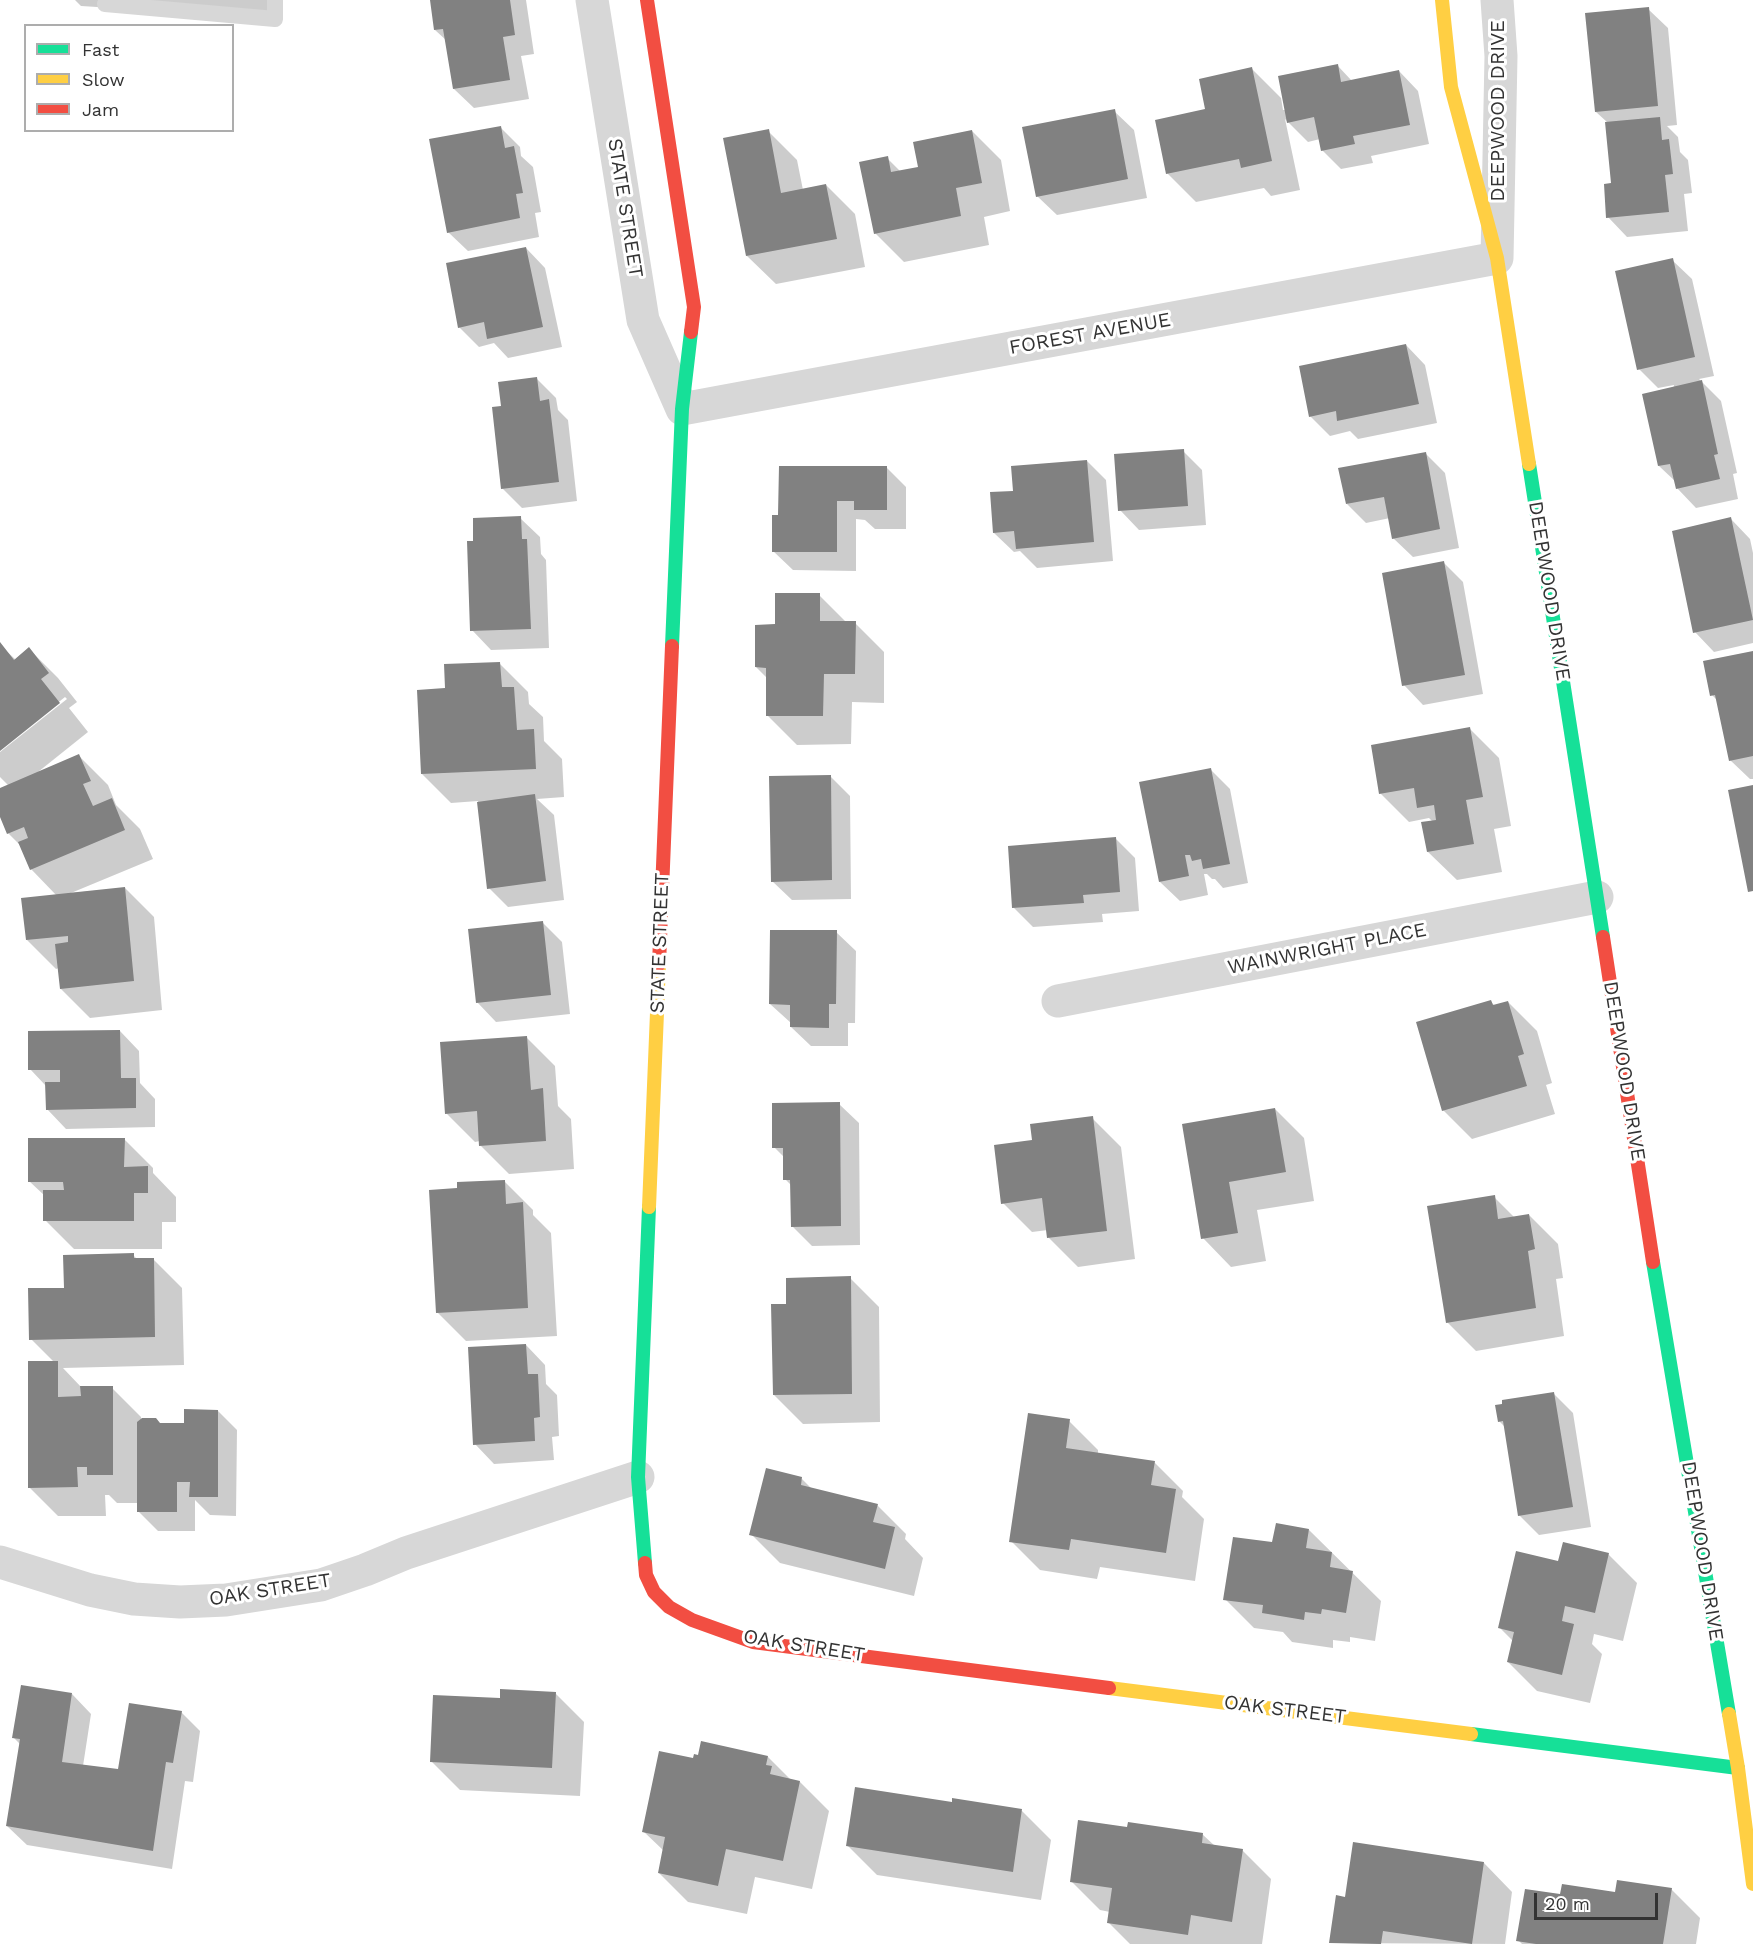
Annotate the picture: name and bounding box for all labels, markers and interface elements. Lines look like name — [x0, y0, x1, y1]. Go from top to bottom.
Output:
street label: DEEPWOOD DRIVE — [1486, 20, 1510, 202]
legend — [24, 24, 234, 132]
text: Fast — [82, 39, 119, 60]
text: Slow — [82, 69, 125, 90]
text: Jam — [82, 99, 119, 120]
street label: STATE STREET — [602, 137, 648, 279]
street label: FOREST AVENUE — [1007, 308, 1173, 360]
street label: DEEPWOOD DRIVE — [1523, 499, 1575, 683]
street label: STATE STREET — [646, 872, 674, 1014]
street label: WAINWRIGHT PLACE — [1226, 918, 1428, 980]
street label: DEEPWOOD DRIVE — [1598, 979, 1650, 1163]
street label: DEEPWOOD DRIVE — [1676, 1459, 1728, 1643]
street label: OAK STREET — [207, 1569, 333, 1611]
street label: OAK STREET — [741, 1625, 867, 1667]
street label: OAK STREET — [1223, 1691, 1347, 1729]
scale bar — [1537, 1881, 1662, 1919]
text: 20 m — [1545, 1893, 1590, 1914]

